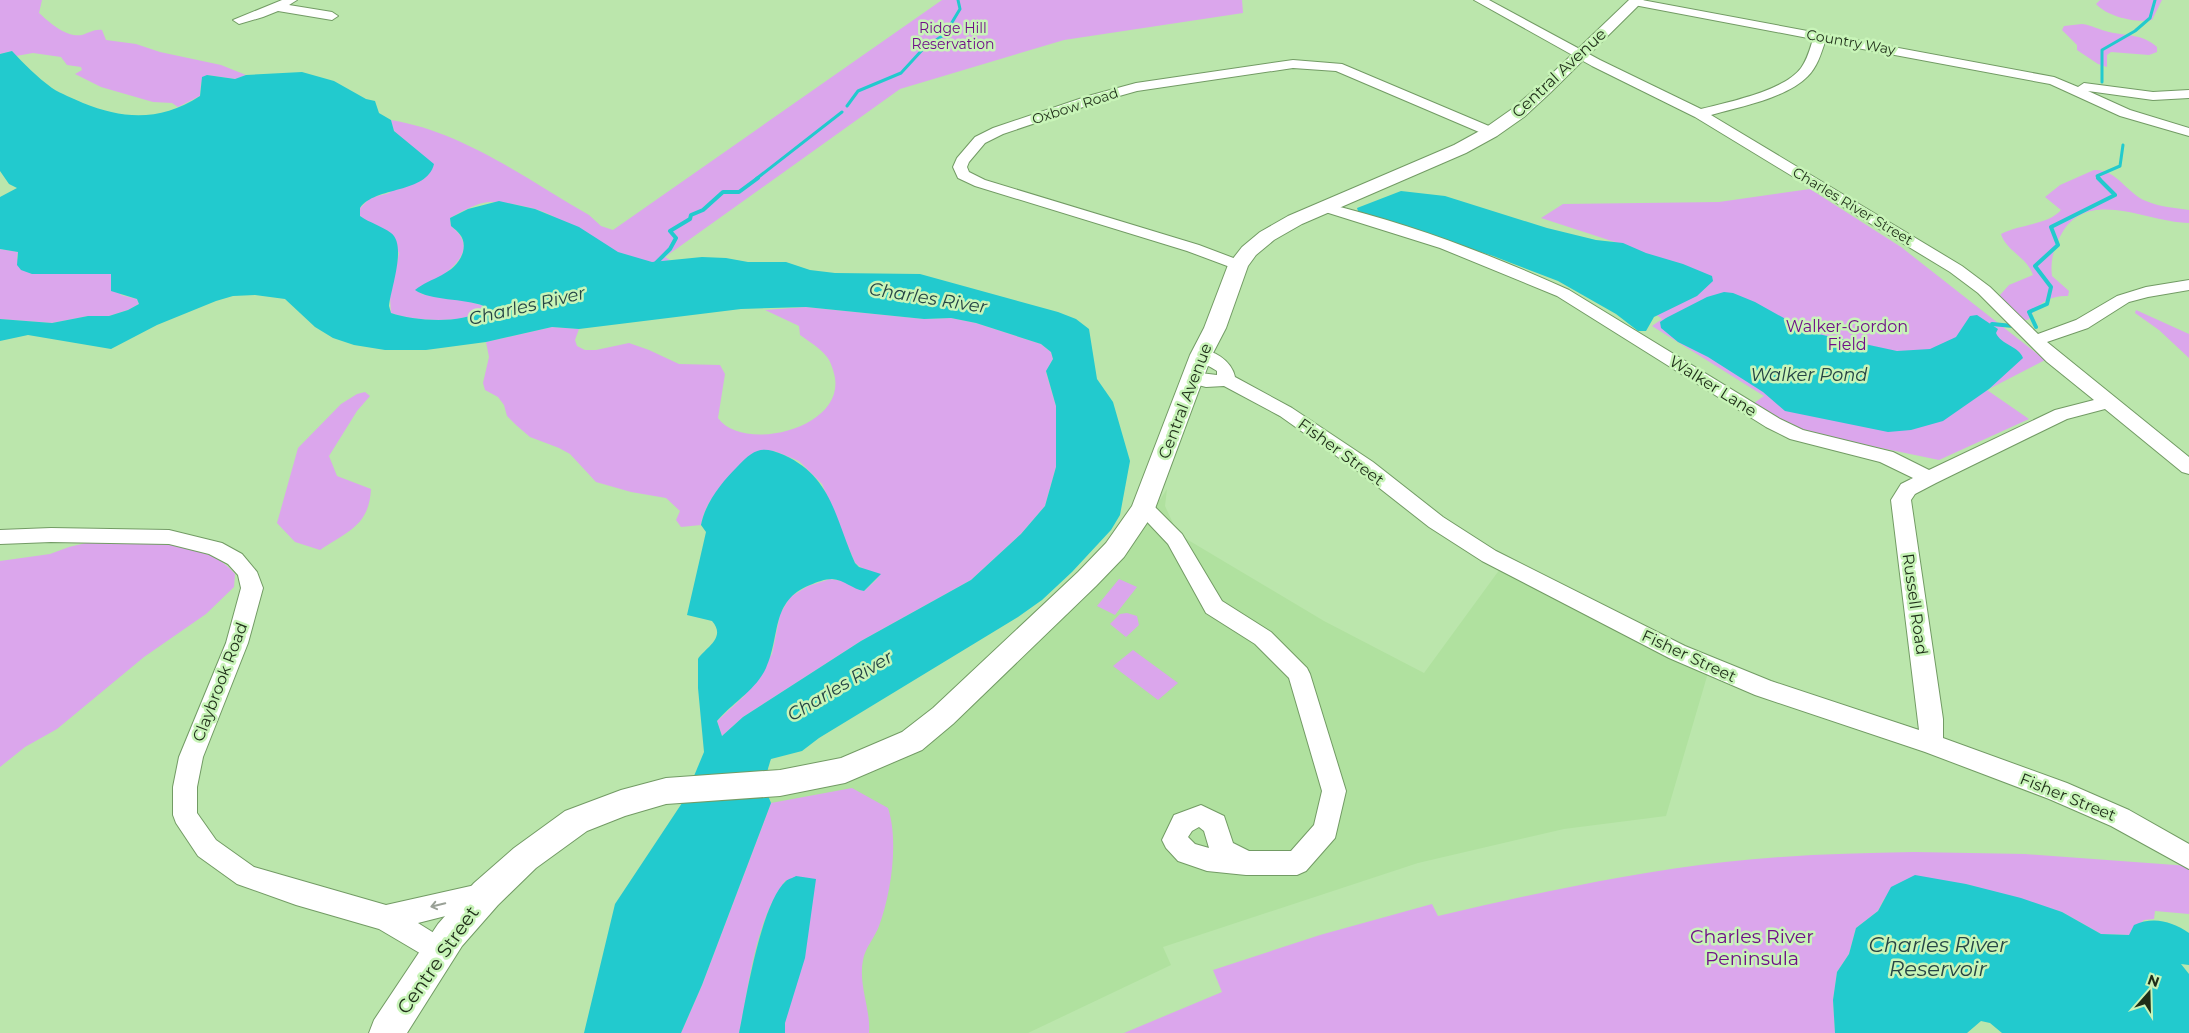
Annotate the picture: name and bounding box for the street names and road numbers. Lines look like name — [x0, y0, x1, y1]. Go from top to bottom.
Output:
street label: Central Avenue — [1508, 24, 1610, 122]
street label: Country Way — [1805, 25, 1897, 59]
street label: Oxbow Road — [1030, 84, 1120, 128]
street label: Charles River Street — [1790, 163, 1917, 249]
street label: Central Avenue — [1154, 341, 1216, 461]
street label: Walker Lane — [1666, 352, 1760, 420]
street label: Fisher Street — [1294, 414, 1388, 490]
street label: Russell Road — [1898, 552, 1932, 656]
street label: Claybrook Road — [189, 620, 251, 744]
street label: Fisher Street — [1639, 626, 1740, 686]
street label: Fisher Street — [2017, 769, 2119, 825]
street label: Centre Street — [392, 901, 484, 1018]

